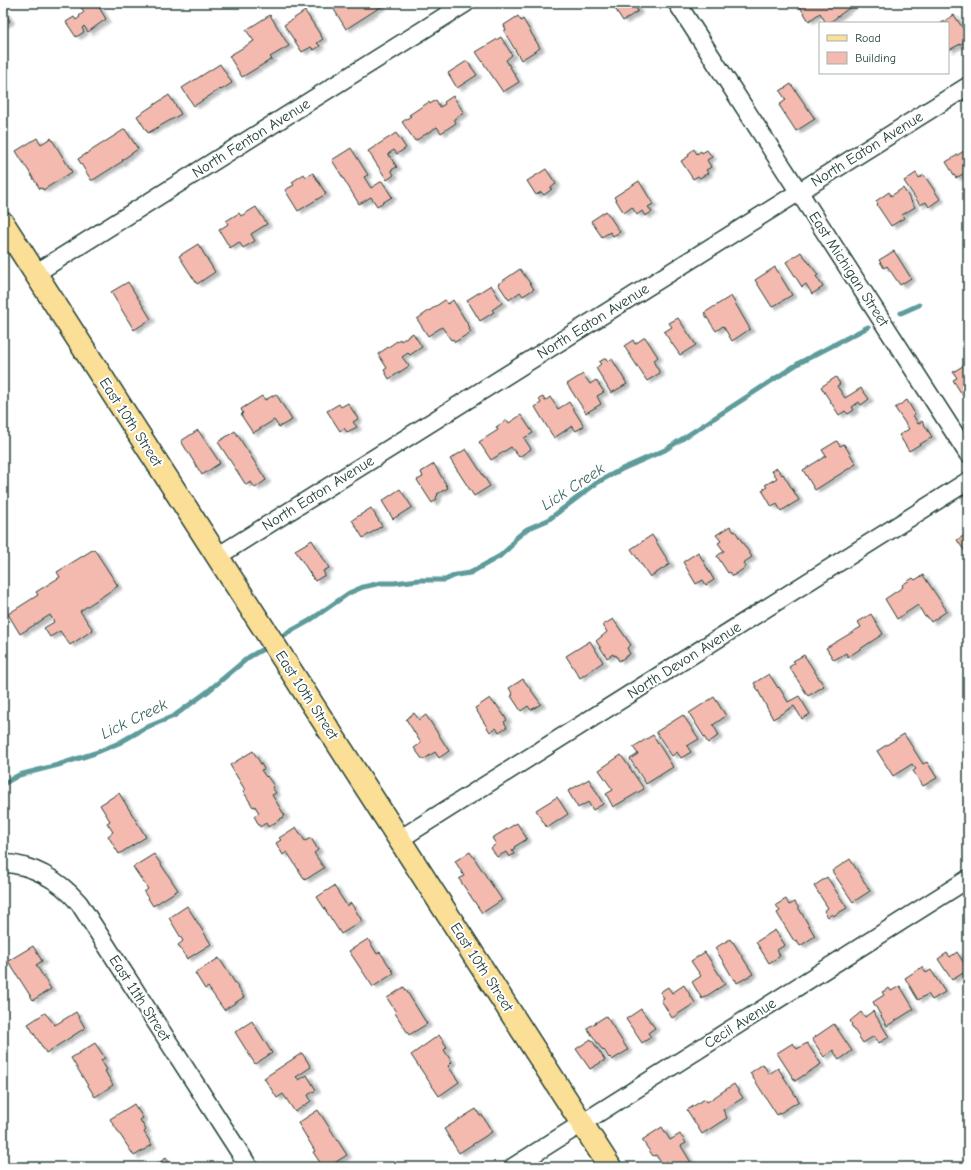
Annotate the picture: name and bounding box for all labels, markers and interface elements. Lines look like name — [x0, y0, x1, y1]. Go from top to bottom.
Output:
legend — [819, 22, 949, 74]
text: Road — [855, 31, 881, 45]
text: Building — [855, 51, 896, 65]
street label: North Fenton Avenue — [189, 94, 314, 182]
street label: North Eaton Avenue — [808, 107, 927, 191]
street label: East Michigan Street — [805, 208, 893, 330]
street label: North Eaton Avenue — [534, 279, 653, 363]
street label: East 10th Street — [96, 374, 167, 470]
street label: North Eaton Avenue — [259, 451, 378, 535]
water label: Lick Creek — [538, 460, 608, 514]
street label: North Devon Avenue — [624, 617, 745, 702]
street label: East 10th Street — [272, 647, 343, 743]
water label: Lick Creek — [98, 695, 170, 743]
street label: East 10th Street — [447, 919, 518, 1015]
street label: East 11th Street — [105, 952, 175, 1045]
street label: Cecil Avenue — [701, 994, 780, 1052]

